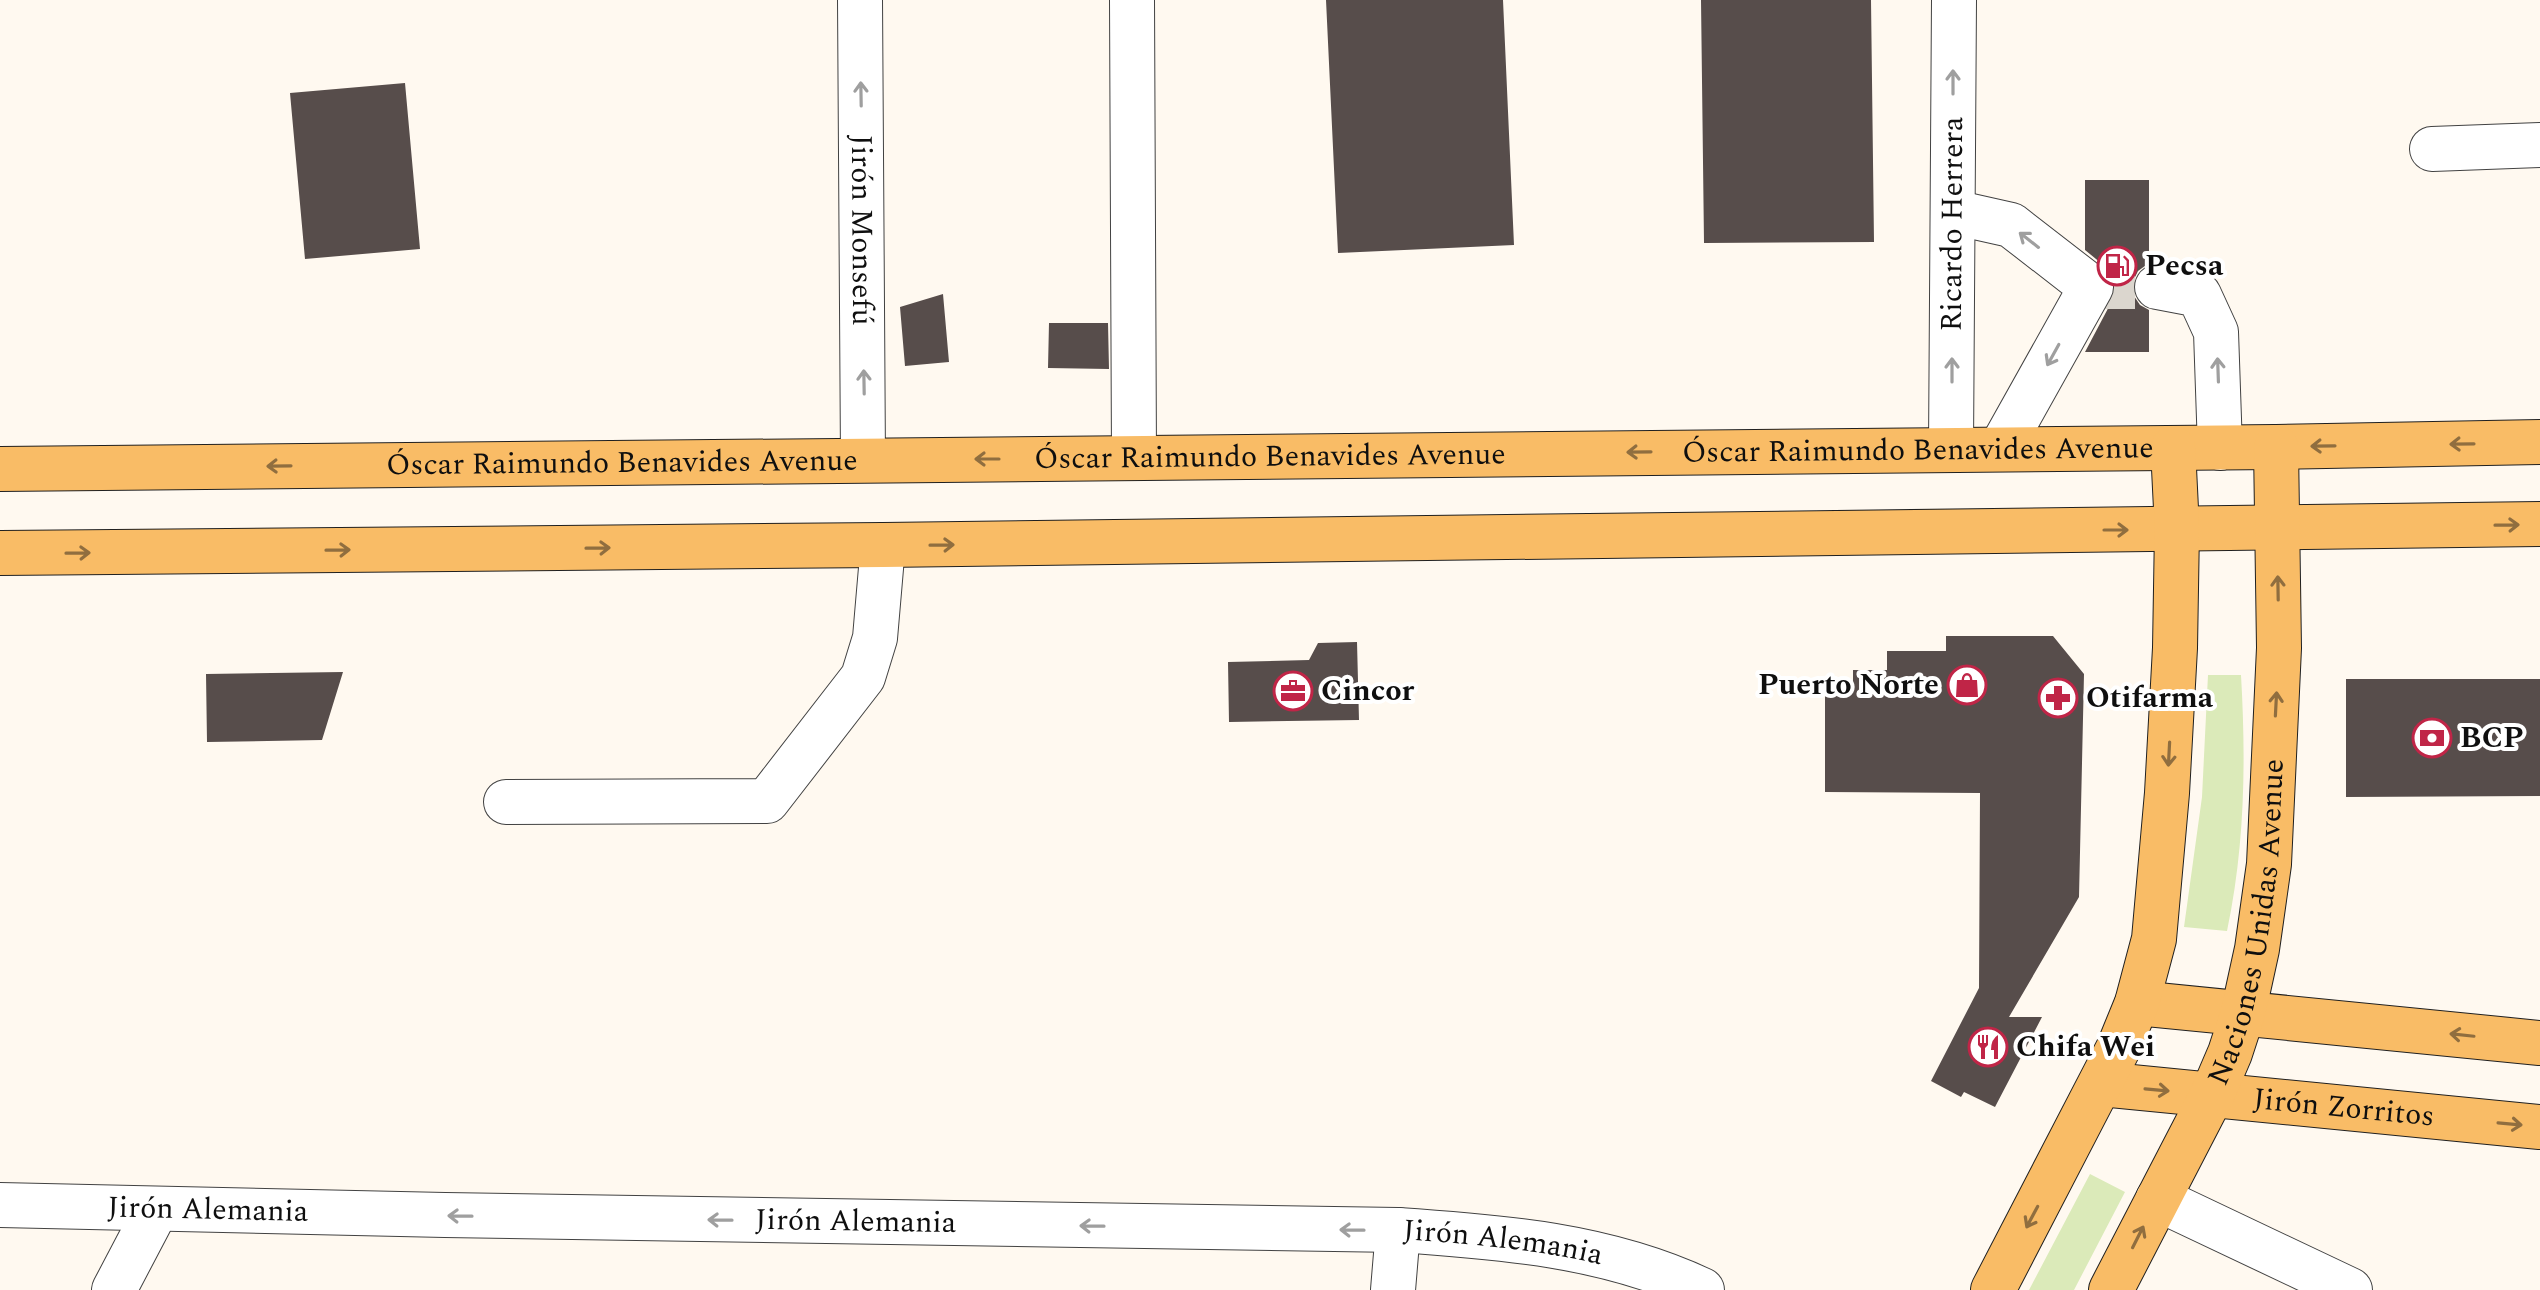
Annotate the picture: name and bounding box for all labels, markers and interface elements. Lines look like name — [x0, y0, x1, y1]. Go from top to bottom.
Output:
one-way arrow — [1945, 69, 1961, 96]
one-way arrow — [853, 81, 869, 108]
street label: Ricardo Herrera — [1929, 116, 1976, 332]
street label: Jirón Monsefú — [838, 134, 885, 326]
one-way arrow — [2019, 231, 2040, 248]
place label: Pecsa — [2145, 243, 2224, 289]
fuel station icon: Pecsa — [2096, 245, 2138, 287]
one-way arrow — [2045, 343, 2060, 367]
one-way arrow — [1944, 357, 1959, 384]
one-way arrow — [2210, 357, 2225, 384]
one-way arrow — [856, 369, 871, 396]
street label: Óscar Raimundo Benavides Avenue — [1682, 425, 2154, 476]
street label: Óscar Raimundo Benavides Avenue — [1034, 431, 1506, 482]
one-way arrow — [2449, 436, 2476, 451]
street label: Óscar Raimundo Benavides Avenue — [386, 438, 858, 488]
one-way arrow — [2310, 439, 2337, 454]
one-way arrow — [1626, 444, 1653, 460]
one-way arrow — [974, 451, 1001, 467]
one-way arrow — [266, 458, 293, 474]
one-way arrow — [2493, 517, 2520, 533]
one-way arrow — [2102, 522, 2129, 538]
one-way arrow — [928, 537, 955, 553]
one-way arrow — [584, 540, 611, 556]
one-way arrow — [324, 542, 351, 558]
one-way arrow — [64, 545, 91, 560]
one-way arrow — [2270, 575, 2286, 602]
place label: Puerto Norte — [1758, 662, 1939, 708]
shop icon: Puerto Norte — [1946, 664, 1988, 706]
place label: Cincor — [1321, 668, 1415, 714]
office icon: Cincor — [1272, 670, 1314, 712]
place label: Otifarma — [2086, 675, 2214, 721]
pharmacy icon: Otifarma — [2037, 677, 2079, 719]
one-way arrow — [2269, 691, 2284, 718]
place label: BCP — [2460, 715, 2524, 761]
bank icon: BCP — [2411, 717, 2453, 759]
one-way arrow — [2162, 740, 2177, 767]
street label: Naciones Unidas Avenue — [2196, 758, 2297, 1093]
place label: Chifa Wei — [2016, 1024, 2155, 1070]
restaurant icon: Chifa Wei — [1967, 1026, 2009, 1068]
one-way arrow — [2449, 1028, 2476, 1043]
street label: Jirón Zorritos — [2251, 1076, 2437, 1140]
one-way arrow — [2143, 1082, 2170, 1097]
one-way arrow — [2496, 1117, 2523, 1132]
street label: Jirón Alemania — [107, 1184, 309, 1235]
street label: Jirón Alemania — [755, 1197, 957, 1246]
one-way arrow — [2023, 1205, 2039, 1228]
street label: Jirón Alemania — [1402, 1207, 1608, 1278]
one-way arrow — [447, 1208, 474, 1223]
one-way arrow — [707, 1212, 734, 1228]
one-way arrow — [1079, 1218, 1106, 1233]
one-way arrow — [1339, 1222, 1366, 1238]
one-way arrow — [2131, 1226, 2147, 1249]

